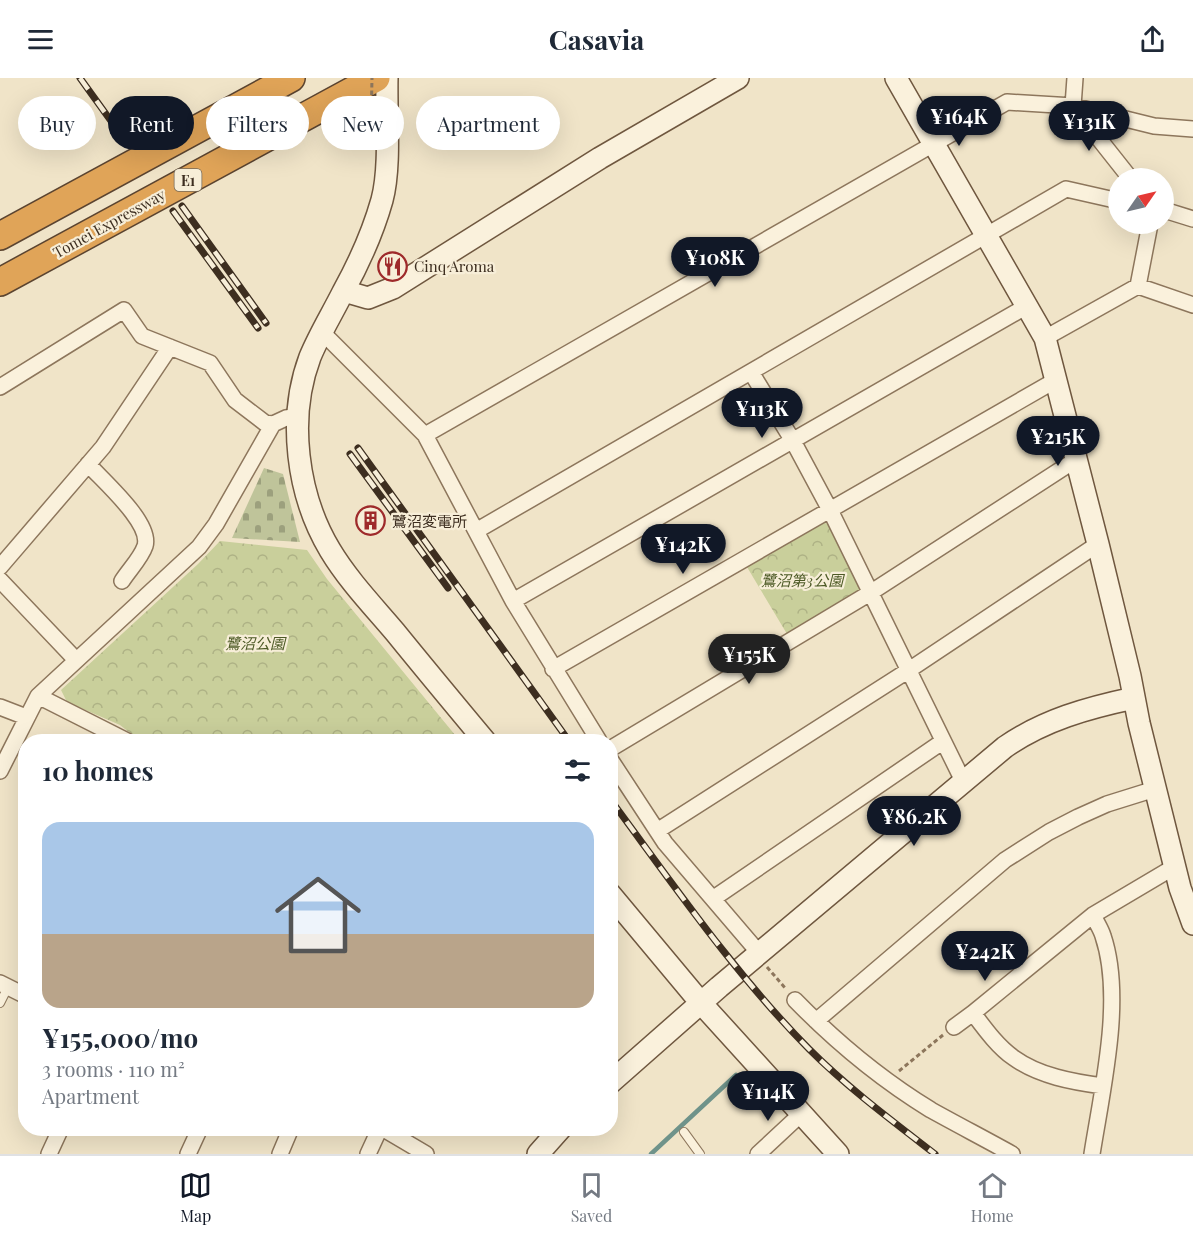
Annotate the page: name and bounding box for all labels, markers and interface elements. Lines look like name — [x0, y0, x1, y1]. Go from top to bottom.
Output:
text: Casavia — [549, 21, 644, 57]
icon: menu — [24, 23, 57, 56]
icon: share — [1136, 23, 1169, 56]
chip: Buy — [18, 96, 96, 150]
chip: Rent — [108, 96, 194, 150]
chip: Filters — [206, 96, 309, 150]
chip: New — [321, 96, 404, 150]
chip: Apartment — [416, 96, 560, 150]
pin: ¥164K — [917, 96, 1001, 147]
pin: ¥131K — [1047, 101, 1131, 152]
text: ¥164K — [930, 102, 988, 129]
text: ¥131K — [1063, 107, 1115, 134]
north arrow — [1108, 168, 1174, 234]
map controls — [1108, 168, 1174, 234]
road number: E1 — [174, 169, 201, 191]
street label: Tomei Expressway — [49, 184, 169, 262]
pin: ¥108K — [673, 237, 757, 288]
text: ¥108K — [685, 243, 745, 270]
restaurant icon: Cinq Aroma — [377, 250, 409, 282]
place label: Cinq Aroma — [414, 256, 495, 276]
pin: ¥113K — [720, 388, 804, 439]
text: ¥113K — [736, 394, 788, 421]
pin: ¥215K — [1016, 416, 1100, 467]
text: ¥215K — [1031, 422, 1085, 449]
building icon: 鷺沼変電所 — [355, 505, 387, 537]
place label: 鷺沼変電所 — [392, 511, 467, 531]
pin: ¥142K — [641, 524, 725, 575]
text: ¥142K — [655, 530, 711, 557]
park label: 鷺沼第3公園 — [761, 570, 845, 590]
park label: 鷺沼公園 — [225, 633, 287, 653]
pin: ¥155K — [707, 634, 791, 685]
text: ¥155K — [722, 640, 776, 667]
text: 10 homes — [42, 753, 154, 788]
icon: filters — [561, 754, 594, 787]
pin: ¥86.2K — [865, 796, 963, 847]
text: ¥86.2K — [881, 802, 947, 829]
icon: home — [264, 861, 372, 969]
pin: ¥242K — [943, 931, 1027, 982]
text: ¥242K — [955, 937, 1015, 964]
text: ¥155,000/mo — [42, 1020, 198, 1055]
text: 3 rooms · 110 m² — [42, 1055, 185, 1082]
pin: ¥114K — [726, 1071, 810, 1122]
text: ¥114K — [741, 1077, 795, 1104]
text: Apartment — [42, 1082, 139, 1109]
tab: Map — [179, 1169, 212, 1226]
tab: Saved — [571, 1169, 612, 1226]
tab: Home — [971, 1169, 1014, 1226]

